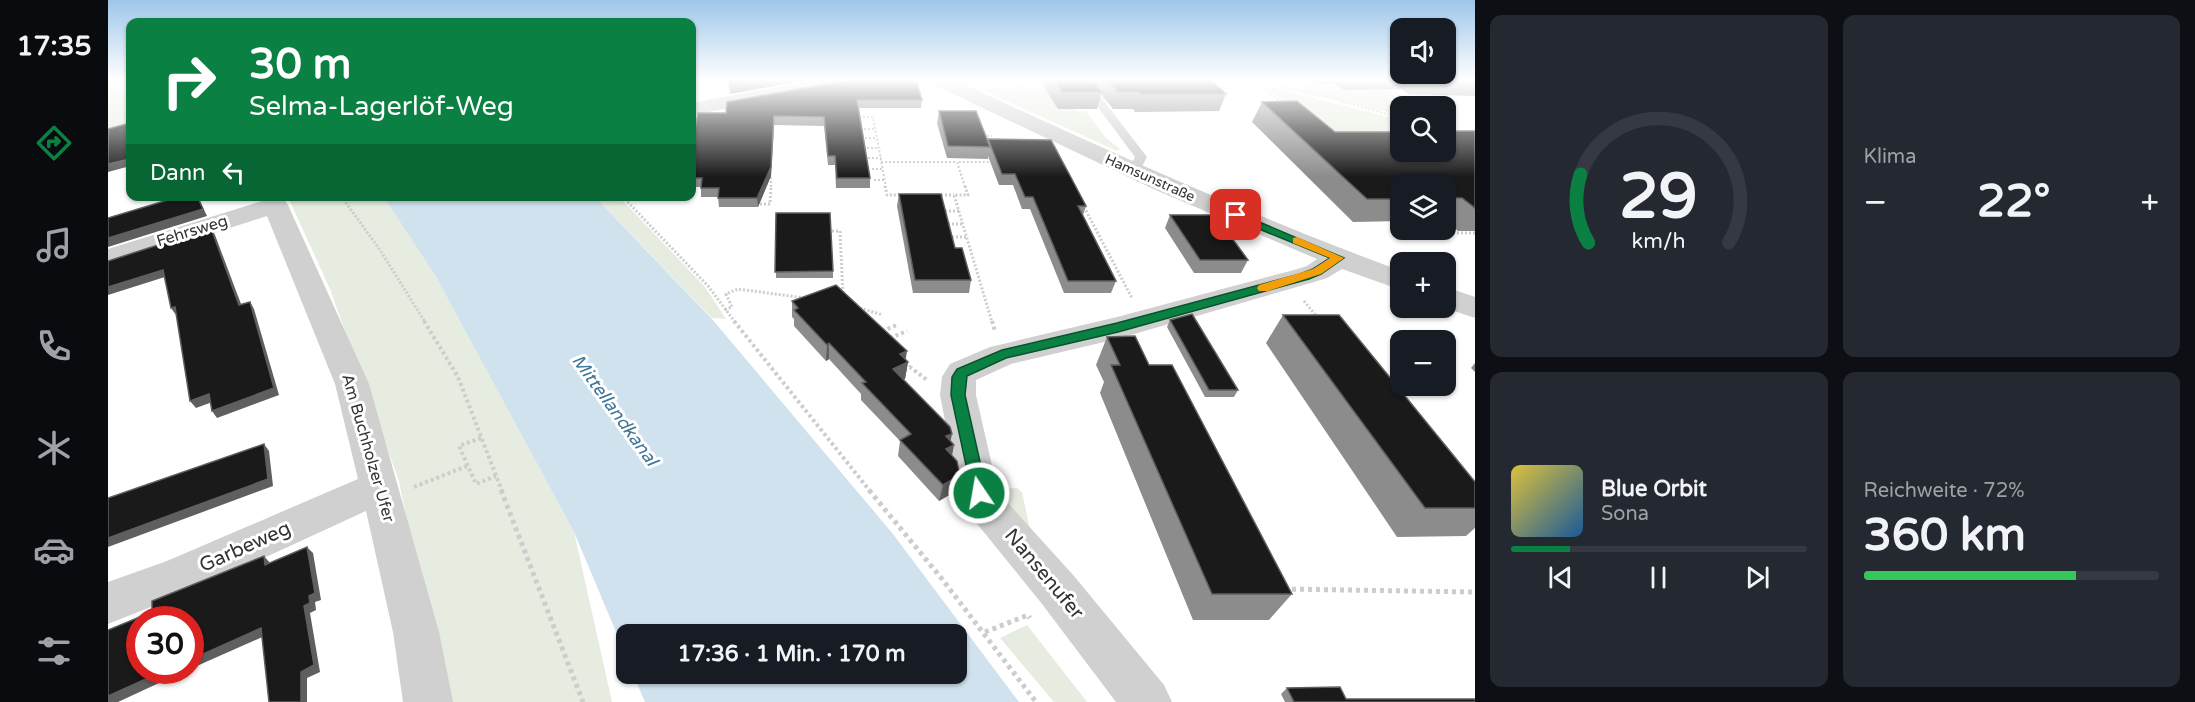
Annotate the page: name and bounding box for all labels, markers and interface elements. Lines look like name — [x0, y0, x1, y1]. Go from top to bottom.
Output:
map controls — [1390, 18, 1456, 396]
button: sound — [1390, 18, 1456, 84]
text: 17:35 — [17, 30, 91, 63]
text: 30 m — [249, 39, 351, 90]
icon: right — [150, 42, 228, 120]
text: Selma-Lagerlöf-Weg — [249, 90, 514, 123]
button: search — [1390, 96, 1456, 162]
icon: directions — [33, 122, 75, 164]
text: Klima — [1864, 145, 1916, 169]
street label: Hamsunstraße — [1102, 151, 1198, 205]
icon: left — [217, 156, 250, 189]
text: Dann — [150, 160, 205, 186]
text: 29 — [1620, 160, 1698, 235]
button: layers — [1390, 174, 1456, 240]
text: 22° — [1977, 175, 2050, 229]
text: − — [1864, 183, 1887, 222]
text: + — [2140, 183, 2159, 222]
pin — [1210, 189, 1261, 240]
icon: arrive — [1219, 198, 1252, 231]
street label: Fehrsweg — [154, 211, 230, 251]
icon: music — [33, 224, 75, 266]
text: km/h — [1632, 228, 1686, 254]
button: + — [1390, 252, 1456, 318]
icon: phone — [33, 325, 75, 367]
button: − — [1390, 330, 1456, 396]
water label: Mittellandkanal — [567, 350, 664, 472]
street label: Am Buchholzer Ufer — [337, 372, 399, 525]
icon: climate — [33, 427, 75, 469]
position arrow — [947, 461, 1011, 525]
text: Blue Orbit — [1601, 476, 1707, 502]
text: Reichweite · 72% — [1864, 479, 2025, 503]
text: Sona — [1601, 502, 1649, 526]
text: 360 km — [1864, 509, 2026, 563]
street label: Garbeweg — [196, 516, 294, 578]
street label: Nansenufer — [999, 524, 1089, 624]
icon: car — [33, 529, 75, 571]
icon: previous — [1544, 561, 1577, 594]
icon: pause — [1642, 561, 1675, 594]
icon: next — [1741, 561, 1774, 594]
speed limit sign: 30 — [126, 606, 204, 684]
icon: filters — [33, 630, 75, 672]
text: 17:36 · 1 Min. · 170 m — [678, 641, 905, 667]

